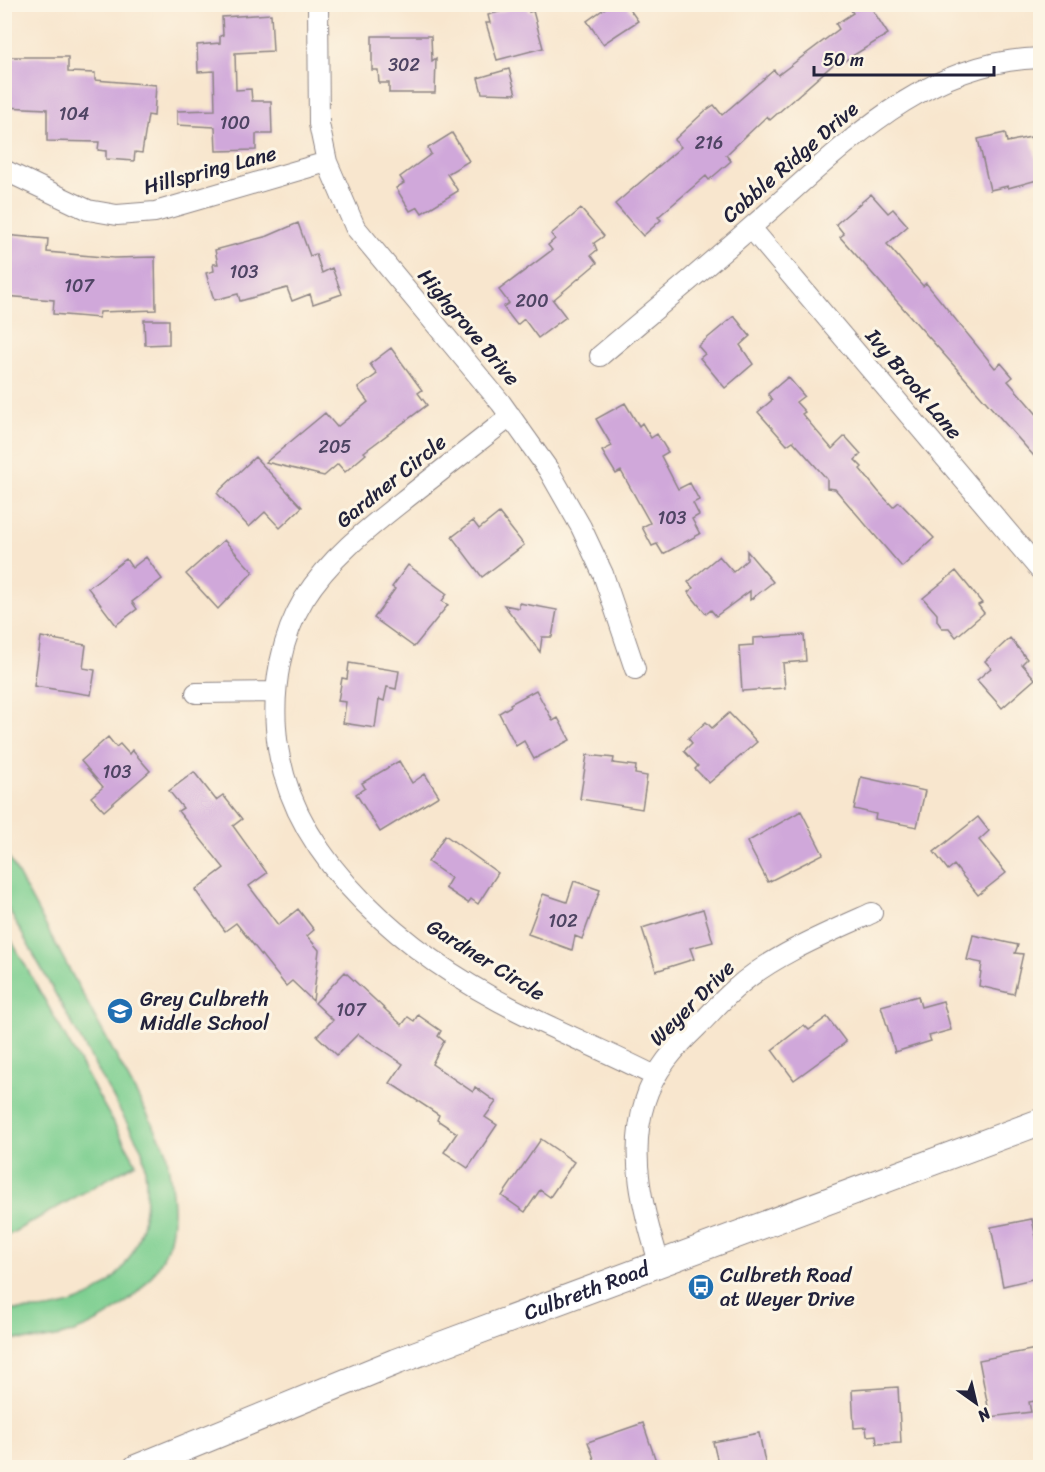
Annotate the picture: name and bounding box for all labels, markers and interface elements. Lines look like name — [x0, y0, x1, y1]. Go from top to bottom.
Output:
scale bar — [814, 39, 994, 77]
text: 50 m — [823, 44, 864, 76]
house number: 302 — [388, 49, 420, 81]
street label: Cobble Ridge Drive — [713, 91, 867, 233]
house number: 104 — [59, 98, 89, 130]
house number: 100 — [220, 107, 250, 139]
house number: 216 — [695, 127, 723, 159]
street label: Hillspring Lane — [139, 134, 281, 206]
house number: 103 — [230, 256, 259, 288]
street label: Highgrove Drive — [408, 259, 530, 395]
house number: 107 — [64, 270, 95, 302]
house number: 200 — [515, 285, 549, 317]
street label: Ivy Brook Lane — [855, 319, 973, 449]
street label: Gardner Circle — [327, 424, 455, 538]
house number: 205 — [319, 431, 351, 463]
house number: 103 — [658, 502, 687, 534]
house number: 103 — [103, 756, 132, 788]
house number: 102 — [548, 905, 578, 937]
street label: Gardner Circle — [419, 908, 553, 1012]
street label: Weyer Drive — [640, 950, 745, 1055]
place label: Grey Culbreth Middle School — [140, 980, 270, 1042]
house number: 107 — [336, 994, 367, 1026]
school or university icon: Grey Culbreth Middle School — [105, 996, 135, 1026]
street label: Culbreth Road — [518, 1249, 656, 1332]
place label: Culbreth Road at Weyer Drive — [720, 1256, 855, 1318]
bus stop icon: Culbreth Road at Weyer Drive — [686, 1272, 716, 1302]
north arrow — [946, 1373, 1006, 1433]
text: N — [971, 1399, 998, 1431]

